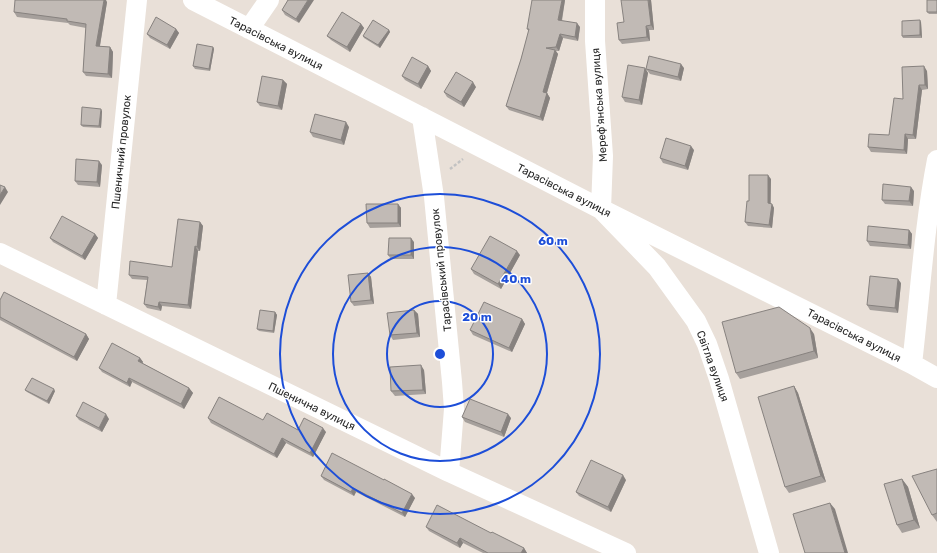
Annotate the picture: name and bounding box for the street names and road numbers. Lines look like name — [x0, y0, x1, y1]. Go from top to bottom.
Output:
street label: Тарасівська вулиця — [227, 14, 325, 73]
street label: Мереф'янська вулиця — [589, 48, 610, 162]
street label: Пшеничний провулок — [109, 94, 134, 210]
street label: Тарасівська вулиця — [515, 161, 613, 220]
street label: Тарасівський провулок — [429, 208, 454, 332]
street label: Тарасівська вулиця — [805, 306, 903, 365]
street label: Світла вулиця — [694, 329, 731, 403]
street label: Пшенична вулиця — [266, 380, 357, 433]

